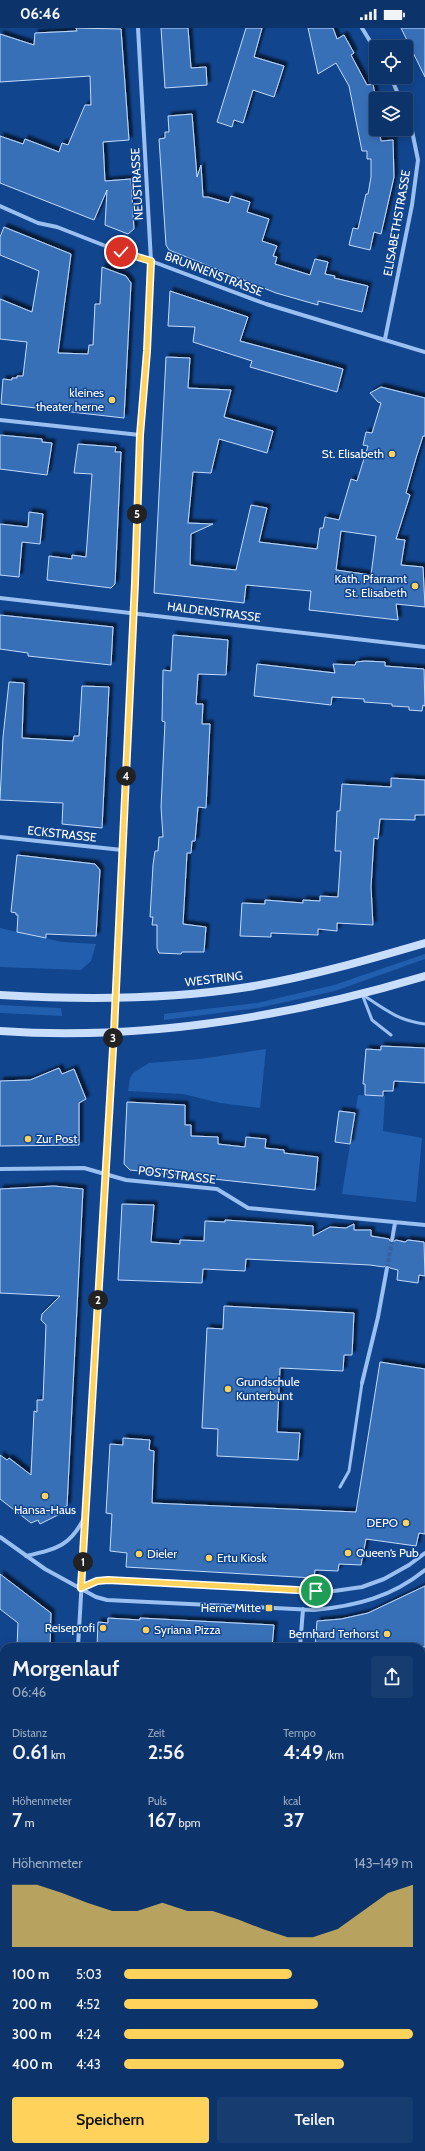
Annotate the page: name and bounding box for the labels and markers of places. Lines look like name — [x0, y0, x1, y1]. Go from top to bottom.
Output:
pin — [104, 235, 138, 269]
place label: kleines theater herne — [36, 385, 104, 414]
marker: kleines theater herne — [107, 395, 117, 405]
place label: St. Elisabeth — [322, 446, 384, 461]
marker: St. Elisabeth — [387, 449, 397, 459]
pin: 5 — [127, 504, 147, 524]
place label: Kath. Pfarramt St. Elisabeth — [335, 571, 407, 600]
marker: Kath. Pfarramt St. Elisabeth — [410, 581, 420, 591]
pin: 4 — [116, 766, 136, 786]
pin: 3 — [103, 1028, 123, 1048]
place label: Zur Post — [36, 1131, 77, 1146]
marker: Zur Post — [23, 1134, 33, 1144]
pin: 2 — [88, 1290, 108, 1310]
place label: Grundschule Kunterbunt — [236, 1374, 300, 1403]
marker: Grundschule Kunterbunt — [223, 1384, 233, 1394]
marker: Hansa-Haus — [40, 1491, 50, 1501]
place label: Hansa-Haus — [14, 1502, 76, 1517]
place label: DEPO — [367, 1515, 398, 1530]
marker: DEPO — [401, 1518, 411, 1528]
place label: Queen‘s Pub — [356, 1545, 419, 1560]
place label: Dieler — [147, 1546, 177, 1561]
marker: Queen‘s Pub — [343, 1548, 353, 1558]
marker: Dieler — [134, 1549, 144, 1559]
place label: Ertu Kiosk — [217, 1550, 268, 1565]
pin: 1 — [73, 1552, 93, 1572]
marker: Ertu Kiosk — [204, 1553, 214, 1563]
pin — [299, 1574, 333, 1608]
place label: Herne Mitte — [201, 1600, 261, 1615]
marker: Herne Mitte — [264, 1603, 274, 1613]
place label: Reiseprofi — [45, 1620, 95, 1635]
place label: Syriana Pizza — [154, 1622, 221, 1637]
marker: Reiseprofi — [98, 1623, 108, 1633]
marker: Syriana Pizza — [141, 1625, 151, 1635]
place label: Bernhard Terhorst — [289, 1626, 379, 1641]
marker: Bernhard Terhorst — [382, 1629, 392, 1639]

